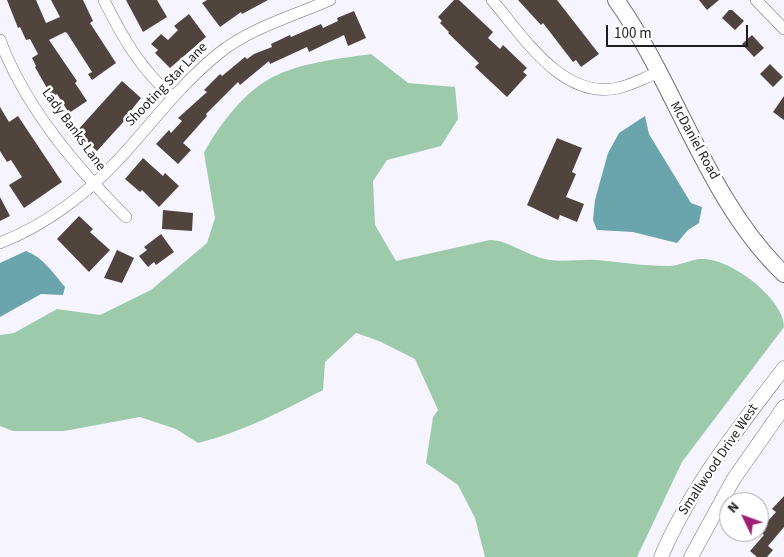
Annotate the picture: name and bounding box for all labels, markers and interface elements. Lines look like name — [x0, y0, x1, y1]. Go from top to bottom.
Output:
scale bar — [609, 15, 752, 47]
text: 100 m — [614, 23, 652, 44]
street label: Shooting Star Lane — [123, 39, 211, 131]
street label: Lady Banks Lane — [37, 85, 109, 175]
street label: McDaniel Road — [666, 99, 722, 183]
street label: Smallwood Drive West — [676, 401, 762, 519]
north arrow — [719, 492, 769, 542]
text: N — [723, 497, 744, 518]

